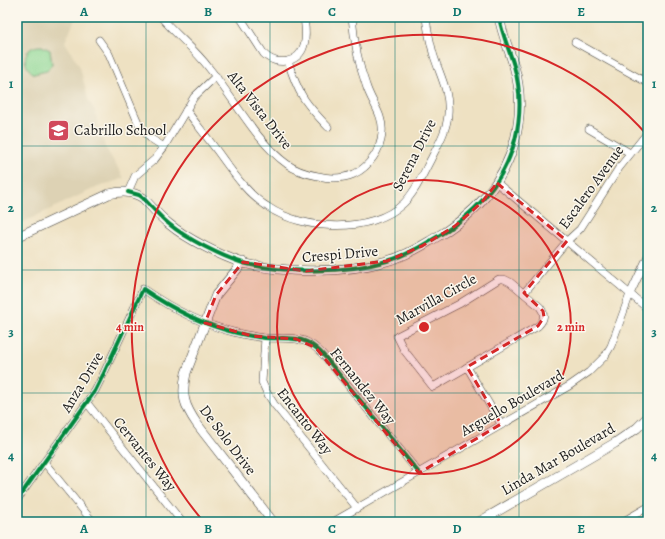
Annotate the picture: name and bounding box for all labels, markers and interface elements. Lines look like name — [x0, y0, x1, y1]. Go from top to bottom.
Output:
text: A — [79, 3, 89, 20]
text: B — [204, 3, 212, 20]
text: C — [328, 3, 336, 20]
text: D — [452, 3, 462, 20]
text: E — [577, 3, 585, 20]
street label: Alta Vista Drive — [222, 66, 297, 154]
text: 1 — [9, 75, 14, 92]
text: 1 — [652, 75, 657, 92]
street label: Serena Drive — [387, 115, 441, 195]
school or university icon: Cabrillo School — [45, 117, 71, 143]
place label: Cabrillo School — [74, 120, 167, 140]
street label: Escalero Avenue — [554, 141, 628, 233]
text: 2 — [8, 199, 15, 216]
text: 2 — [651, 199, 658, 216]
street label: Crespi Drive — [301, 241, 379, 267]
street label: Marvilla Circle — [392, 268, 480, 329]
text: 4 min — [116, 319, 144, 335]
text: 2 min — [557, 319, 585, 335]
centre of rings — [417, 320, 431, 334]
text: 3 — [8, 323, 14, 340]
text: 3 — [651, 323, 657, 340]
street label: Fernandez Way — [326, 343, 400, 429]
street label: Anza Drive — [56, 348, 108, 417]
street label: Arguello Boulevard — [456, 365, 568, 441]
street label: Encanto Way — [273, 383, 338, 459]
street label: De Solo Drive — [195, 401, 261, 479]
street label: Cervantes Way — [109, 413, 181, 496]
street label: Linda Mar Boulevard — [497, 418, 619, 500]
text: 4 — [8, 447, 14, 464]
text: 4 — [651, 447, 657, 464]
text: A — [79, 520, 89, 537]
text: B — [204, 520, 212, 537]
text: C — [328, 520, 336, 537]
text: D — [452, 520, 462, 537]
text: E — [577, 520, 585, 537]

